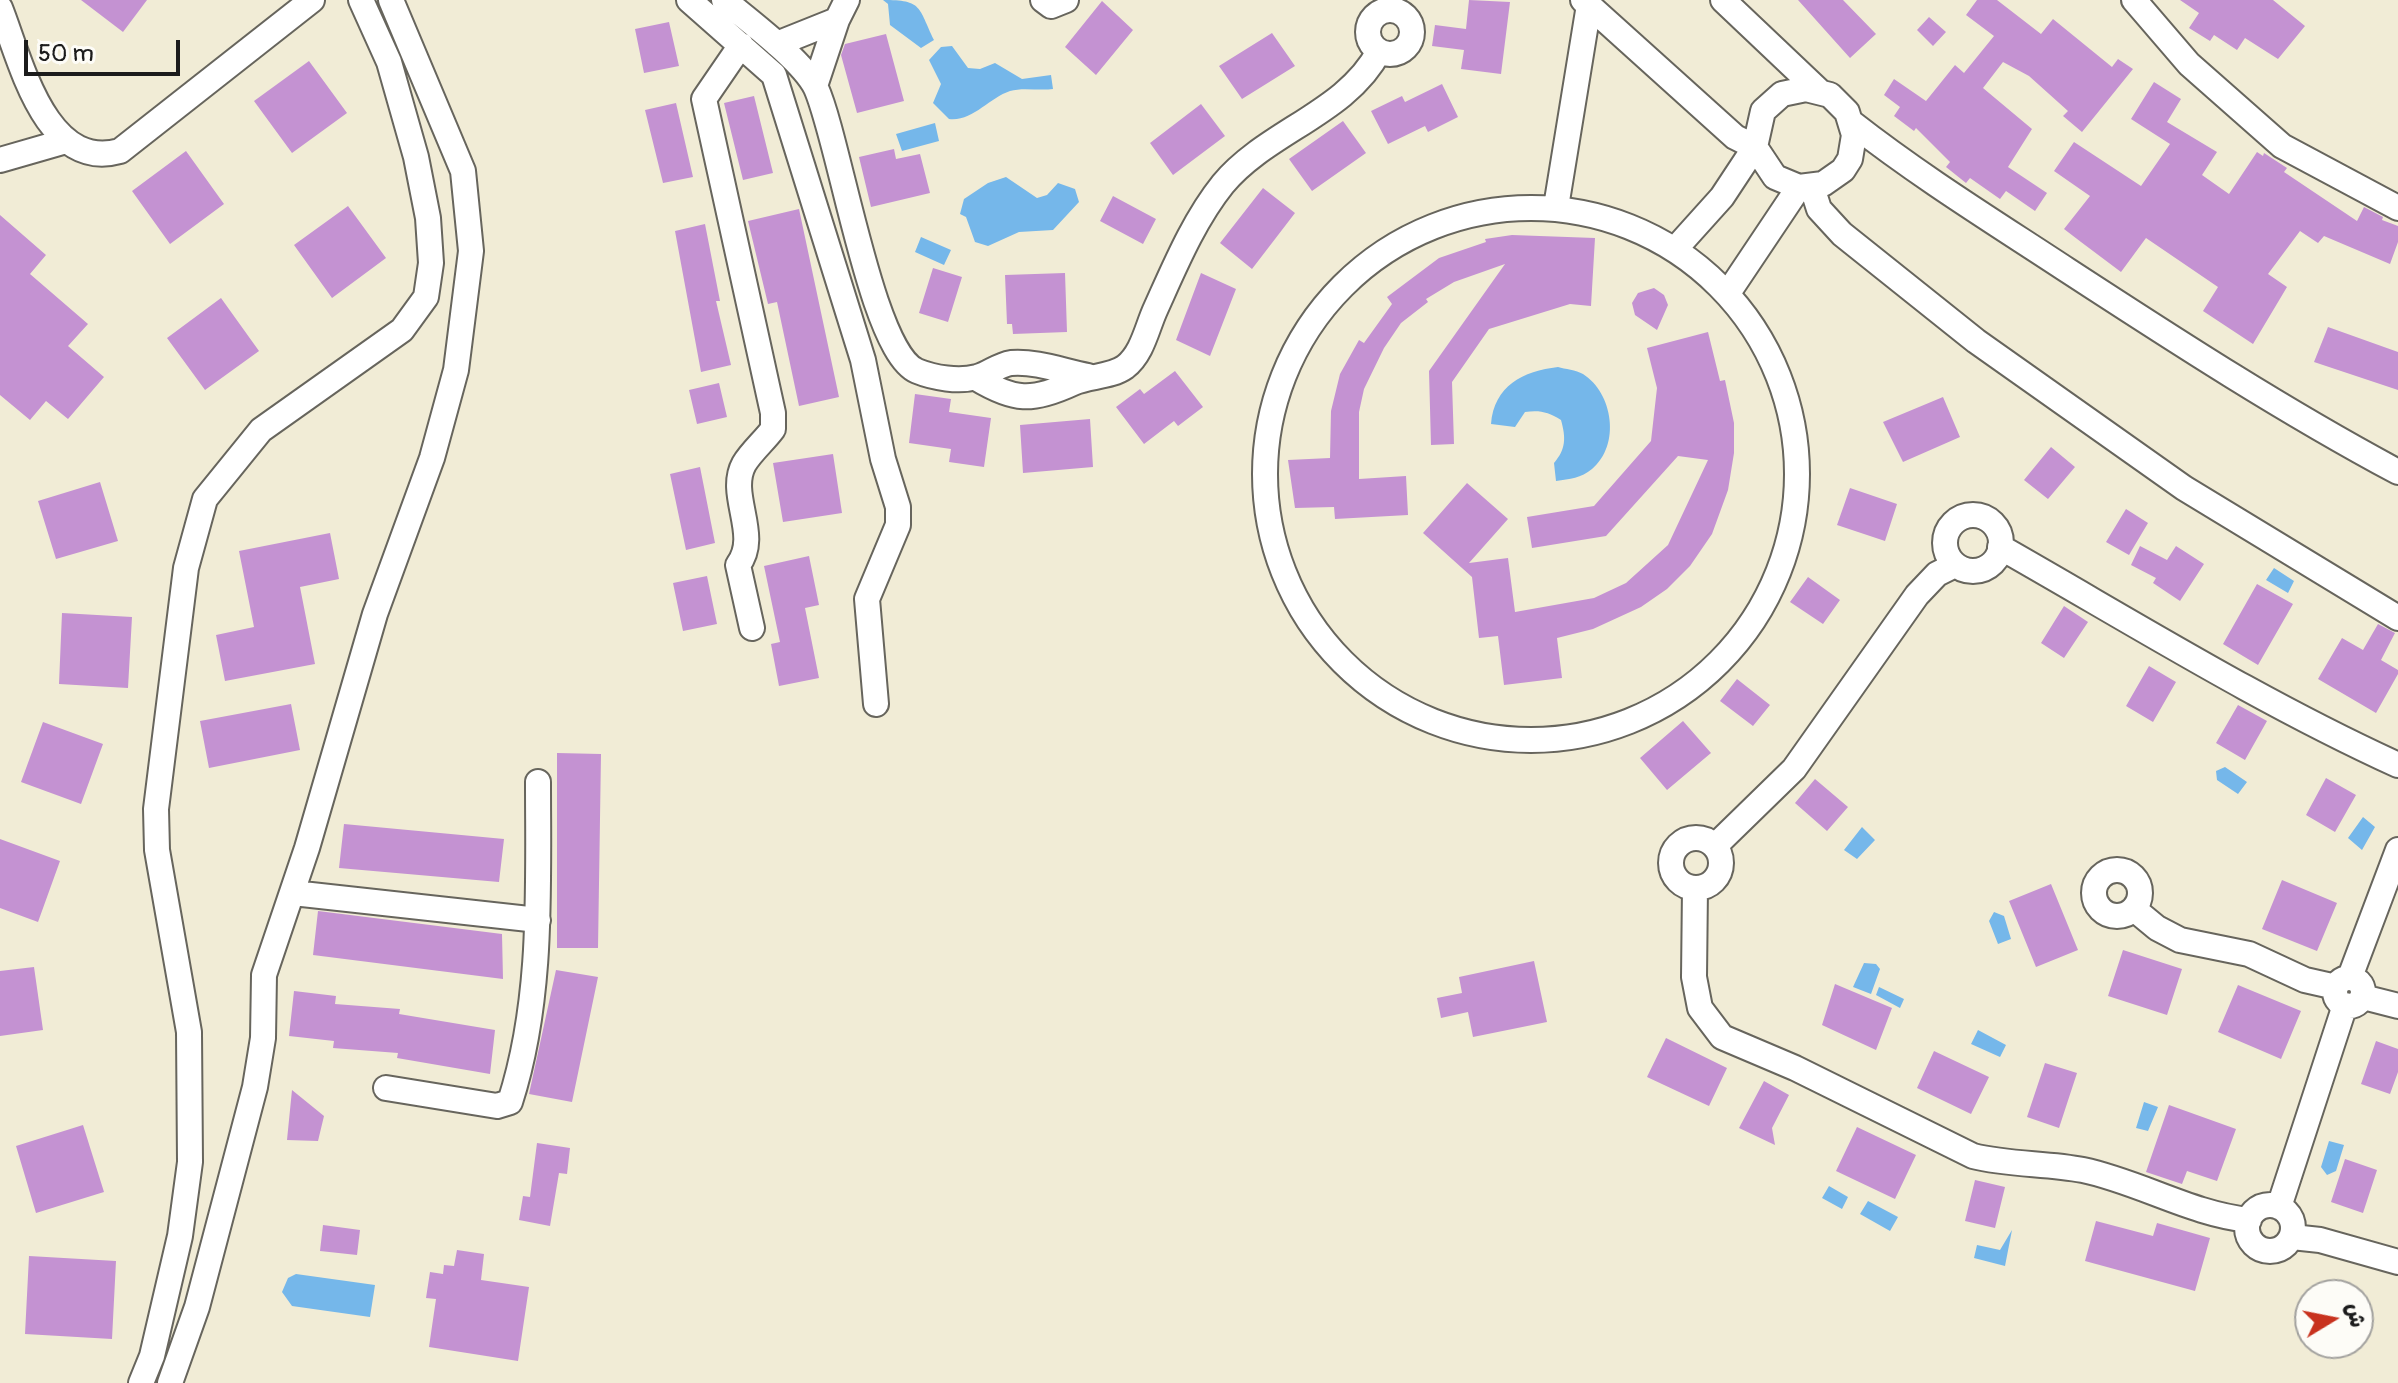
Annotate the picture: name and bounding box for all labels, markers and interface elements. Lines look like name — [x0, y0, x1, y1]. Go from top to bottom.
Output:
scale bar — [28, 24, 184, 74]
text: 50 m — [38, 39, 94, 68]
north arrow — [2294, 1279, 2374, 1359]
text: ش — [2340, 1301, 2372, 1330]

